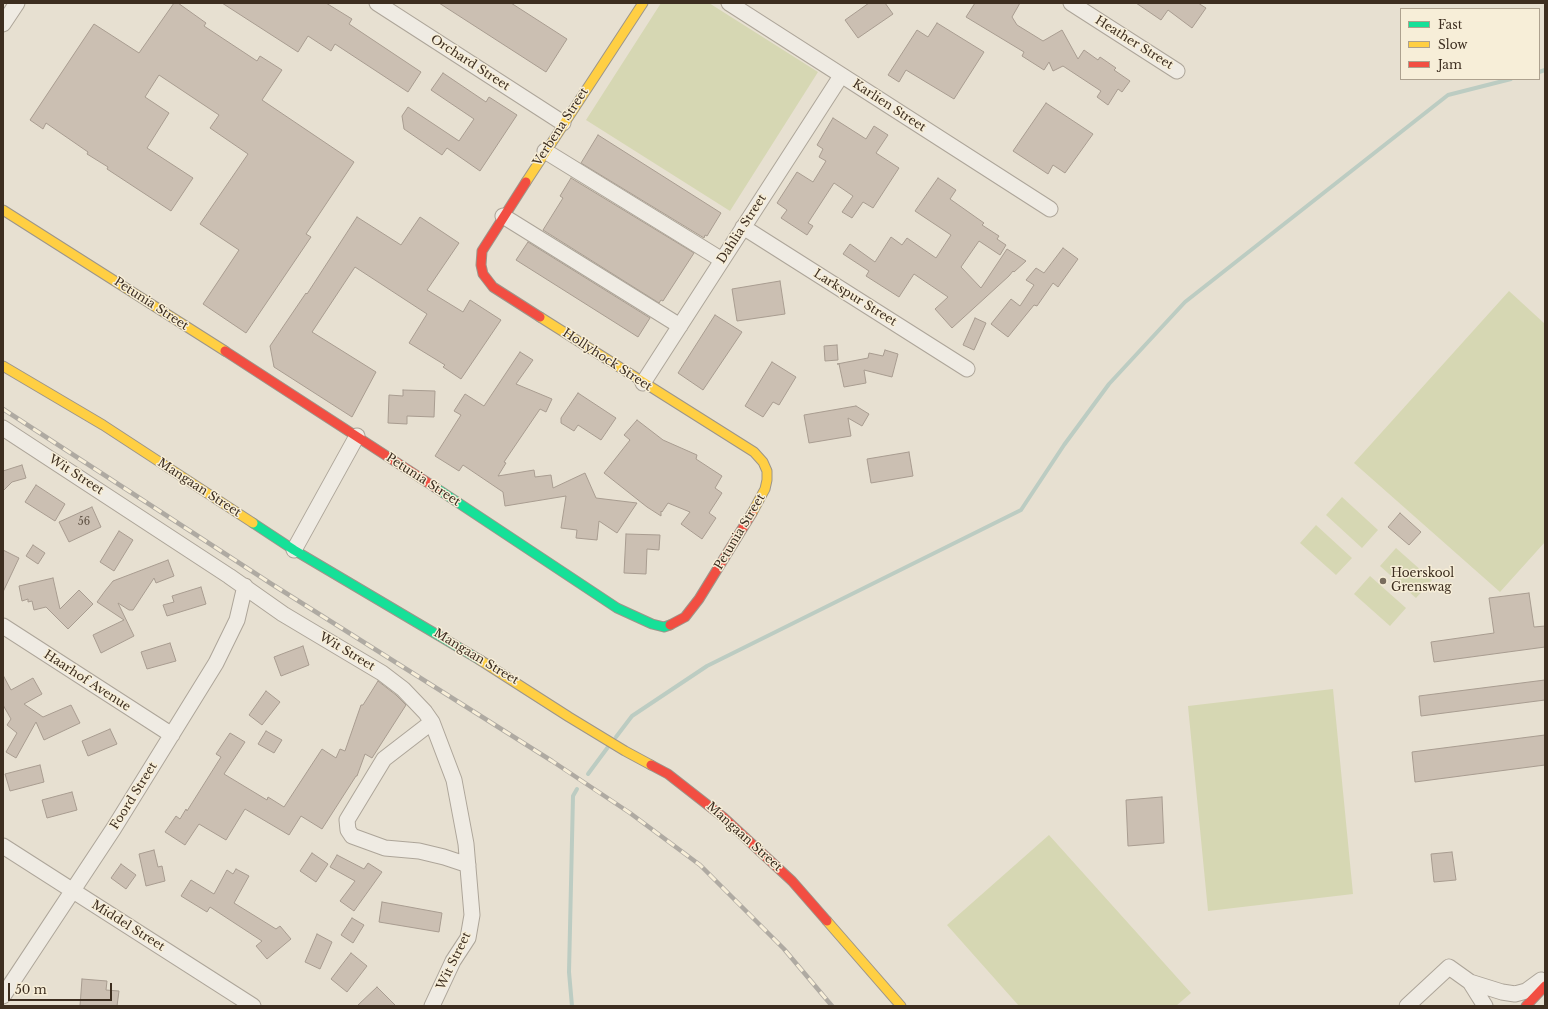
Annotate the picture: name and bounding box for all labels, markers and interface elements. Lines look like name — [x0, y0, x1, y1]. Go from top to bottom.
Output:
legend — [1400, 8, 1540, 80]
street label: Heather Street — [1092, 13, 1176, 73]
text: Fast — [1438, 17, 1462, 32]
street label: Orchard Street — [428, 32, 512, 94]
text: Slow — [1438, 37, 1467, 52]
text: Jam — [1438, 57, 1462, 72]
street label: Karlien Street — [850, 77, 928, 135]
street label: Verbena Street — [530, 85, 592, 169]
street label: Dahlia Street — [714, 192, 770, 266]
street label: Larkspur Street — [811, 267, 899, 329]
street label: Petunia Street — [111, 275, 191, 333]
street label: Hollyhock Street — [560, 326, 654, 394]
street label: Petunia Street — [383, 451, 463, 509]
street label: Wit Street — [46, 452, 106, 498]
street label: Mangaan Street — [155, 456, 243, 520]
street label: Petunia Street — [712, 491, 768, 573]
house number: 56 — [78, 516, 90, 528]
place label: Hoerskool Grenswag — [1391, 567, 1454, 595]
marker: Hoerskool Grenswag — [1378, 576, 1388, 586]
street label: Mangaan Street — [431, 626, 521, 688]
street label: Wit Street — [317, 630, 377, 674]
street label: Haarhof Avenue — [41, 648, 133, 714]
street label: Foord Street — [108, 760, 160, 832]
street label: Mangaan Street — [703, 799, 785, 875]
street label: Middel Street — [89, 898, 167, 954]
street label: Wit Street — [434, 930, 474, 992]
scale bar — [10, 975, 114, 1001]
text: 50 m — [15, 982, 47, 997]

